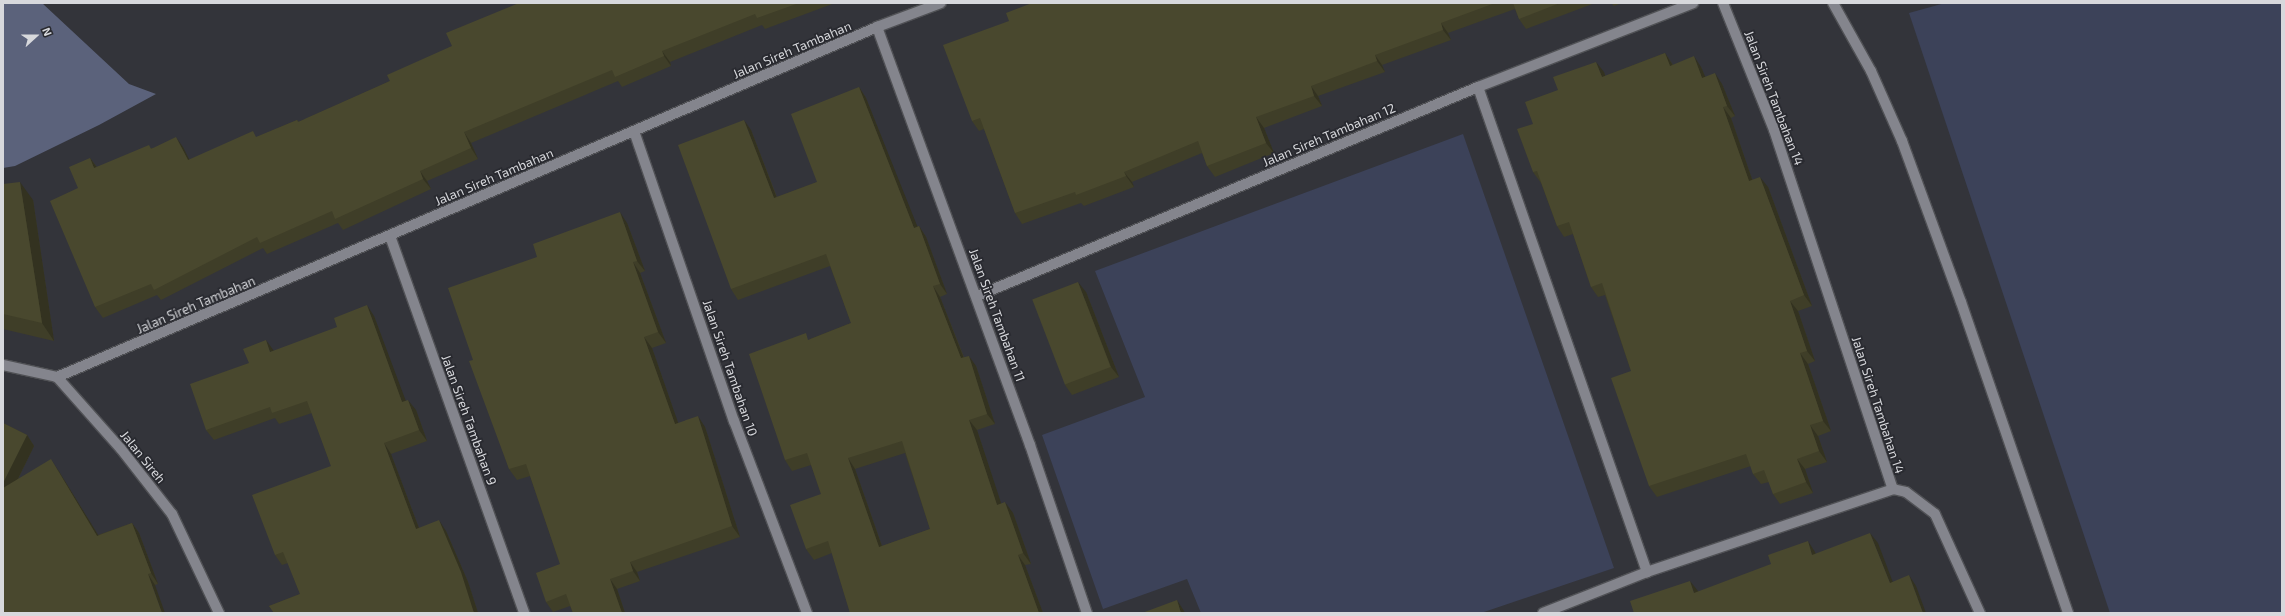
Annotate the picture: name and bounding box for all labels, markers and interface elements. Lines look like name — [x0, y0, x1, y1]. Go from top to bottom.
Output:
north arrow — [16, 16, 56, 56]
street label: Jalan Sireh Tambahan — [730, 18, 854, 82]
text: N — [40, 25, 55, 38]
street label: Jalan Sireh Tambahan 14 — [1741, 28, 1807, 168]
street label: Jalan Sireh Tambahan 12 — [1260, 100, 1398, 170]
street label: Jalan Sireh Tambahan — [432, 145, 556, 209]
street label: Jalan Sireh Tambahan 11 — [966, 246, 1028, 384]
street label: Jalan Sireh Tambahan — [134, 273, 258, 337]
street label: Jalan Sireh Tambahan 10 — [699, 298, 761, 438]
street label: Jalan Sireh Tambahan 14 — [1848, 334, 1908, 476]
street label: Jalan Sireh Tambahan 9 — [438, 353, 500, 487]
street label: Jalan Sireh — [117, 428, 169, 486]

